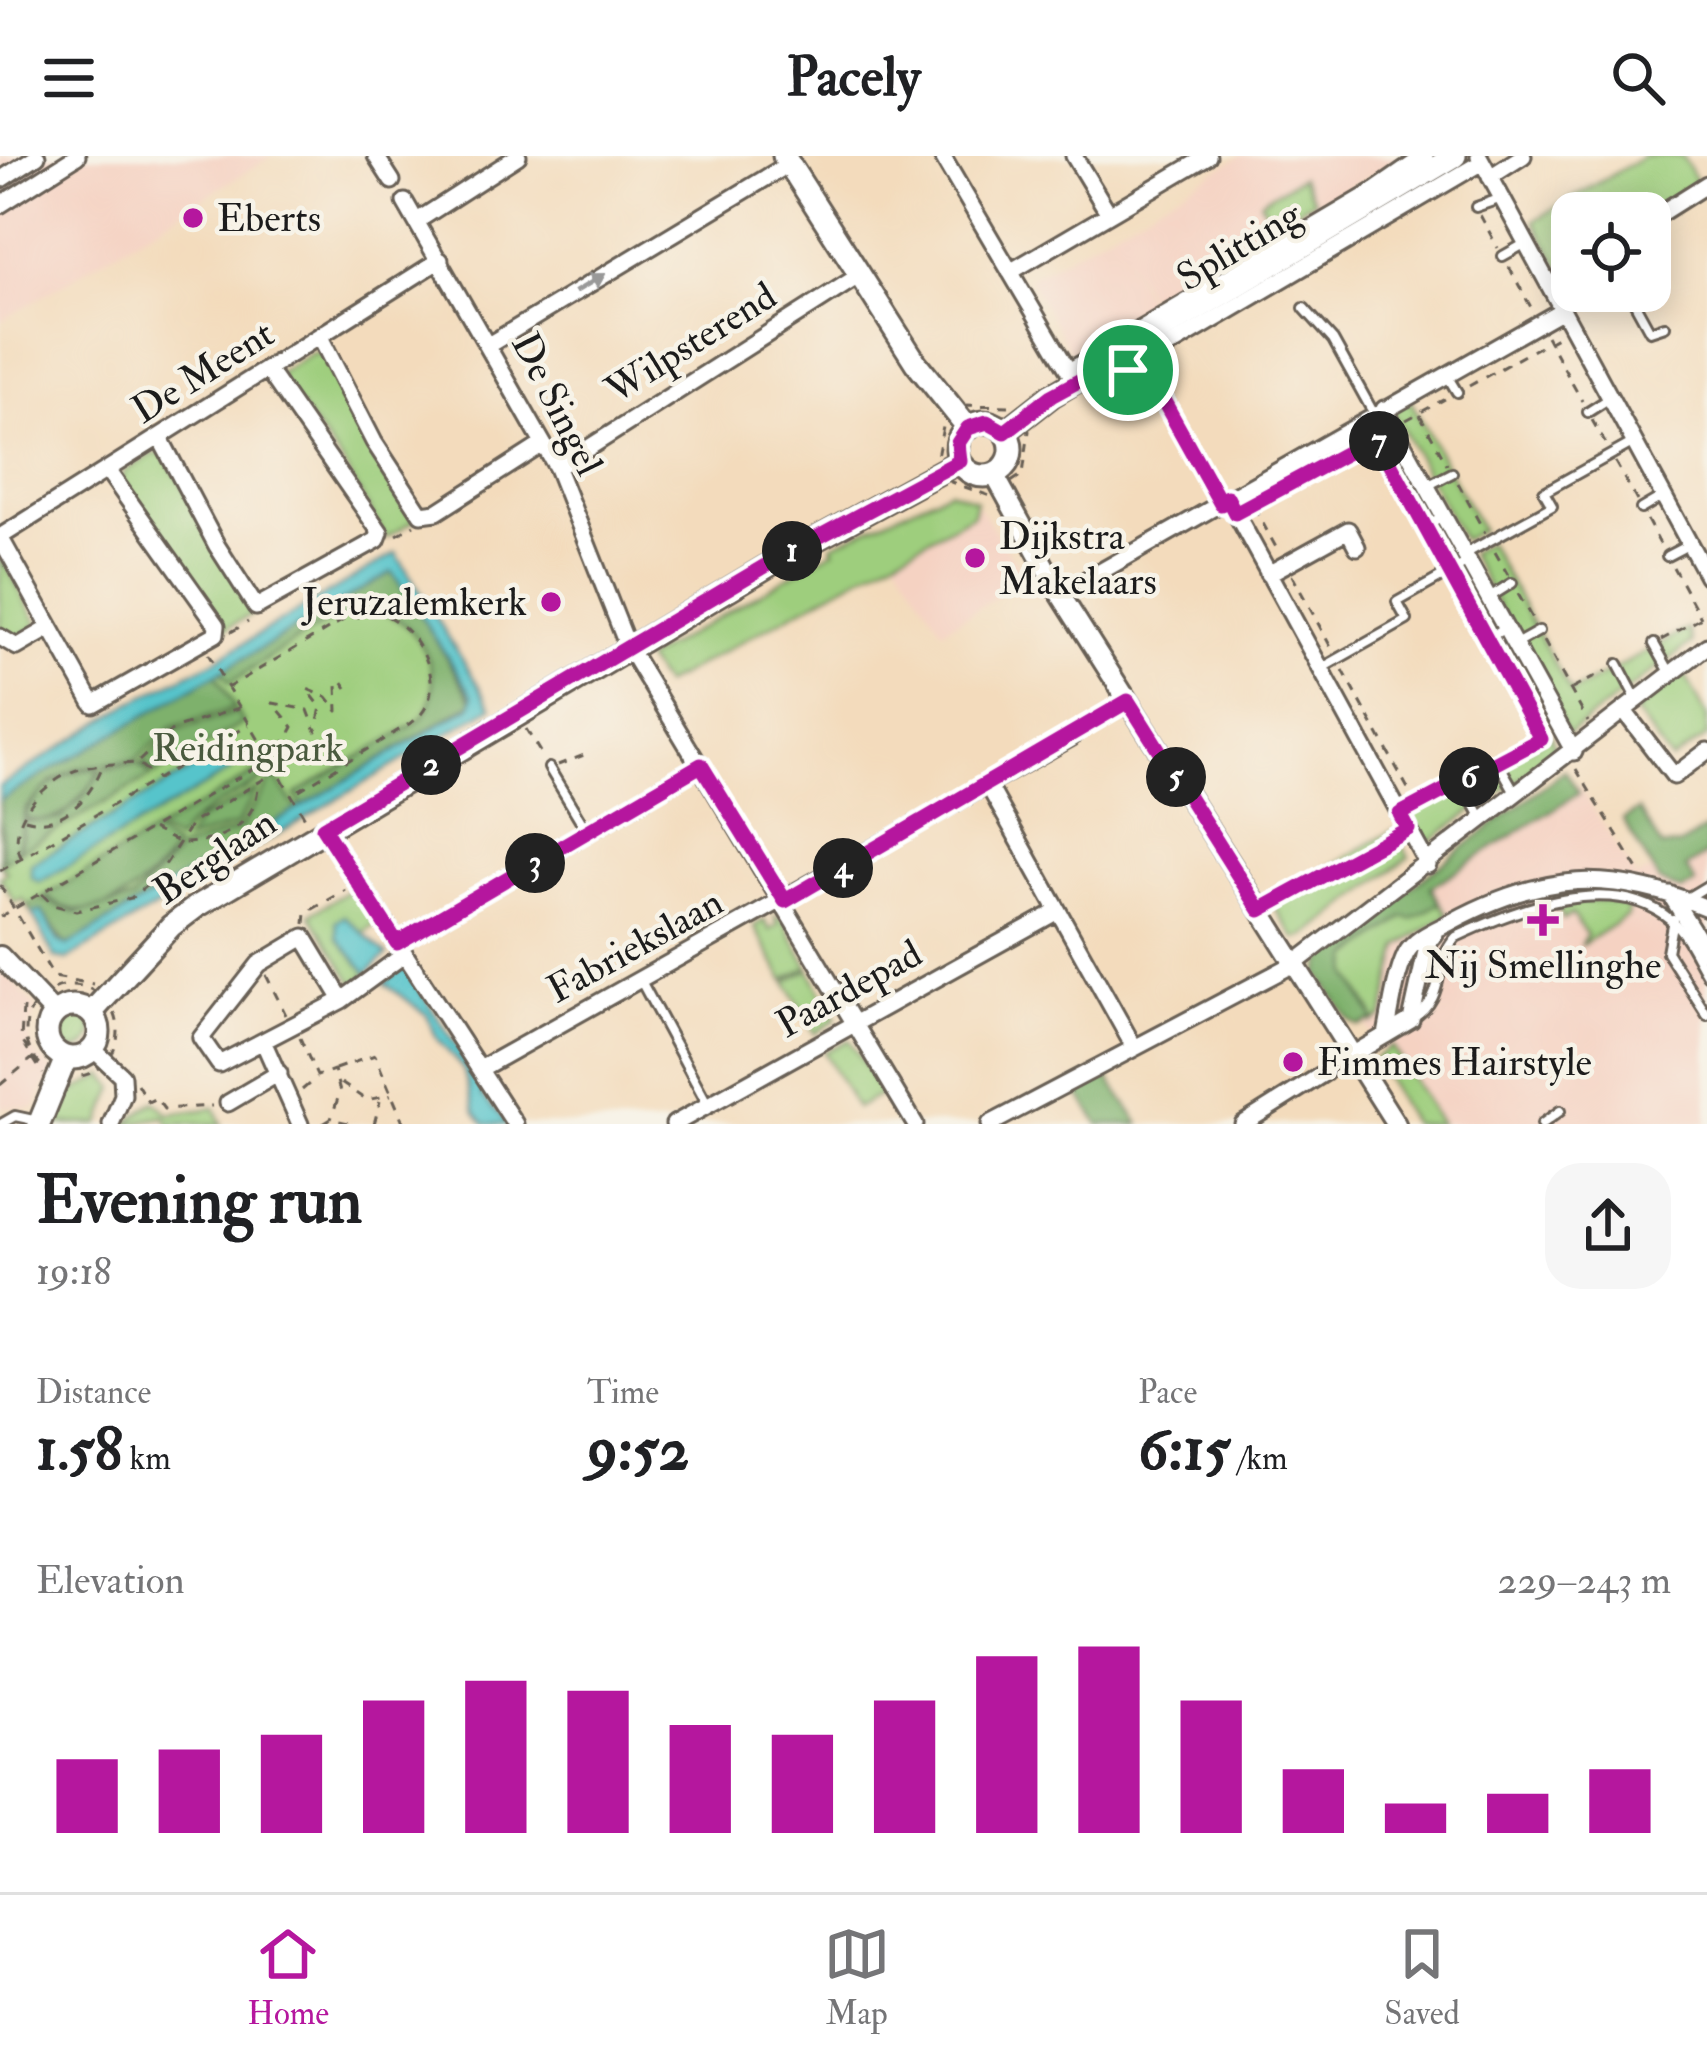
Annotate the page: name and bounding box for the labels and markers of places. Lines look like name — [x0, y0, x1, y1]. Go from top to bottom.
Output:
place label: Eberts — [217, 194, 321, 243]
marker: Eberts — [180, 205, 206, 231]
pin — [1077, 319, 1179, 421]
pin: 7 — [1349, 411, 1409, 471]
place label: Dijkstra Makelaars — [999, 512, 1157, 606]
pin: 1 — [762, 521, 822, 581]
marker: Dijkstra Makelaars — [962, 545, 988, 571]
place label: Jeruzalemkerk — [301, 578, 527, 627]
marker: Jeruzalemkerk — [538, 589, 564, 615]
pin: 2 — [401, 735, 461, 795]
pin: 5 — [1146, 747, 1206, 807]
pin: 6 — [1439, 747, 1499, 807]
pin: 3 — [505, 833, 565, 893]
pin: 4 — [813, 838, 873, 898]
marker: Nij Smellinghe — [1527, 904, 1559, 936]
place label: Nij Smellinghe — [1425, 941, 1661, 990]
place label: Fimmes Hairstyle — [1317, 1038, 1592, 1087]
marker: Fimmes Hairstyle — [1280, 1049, 1306, 1075]

